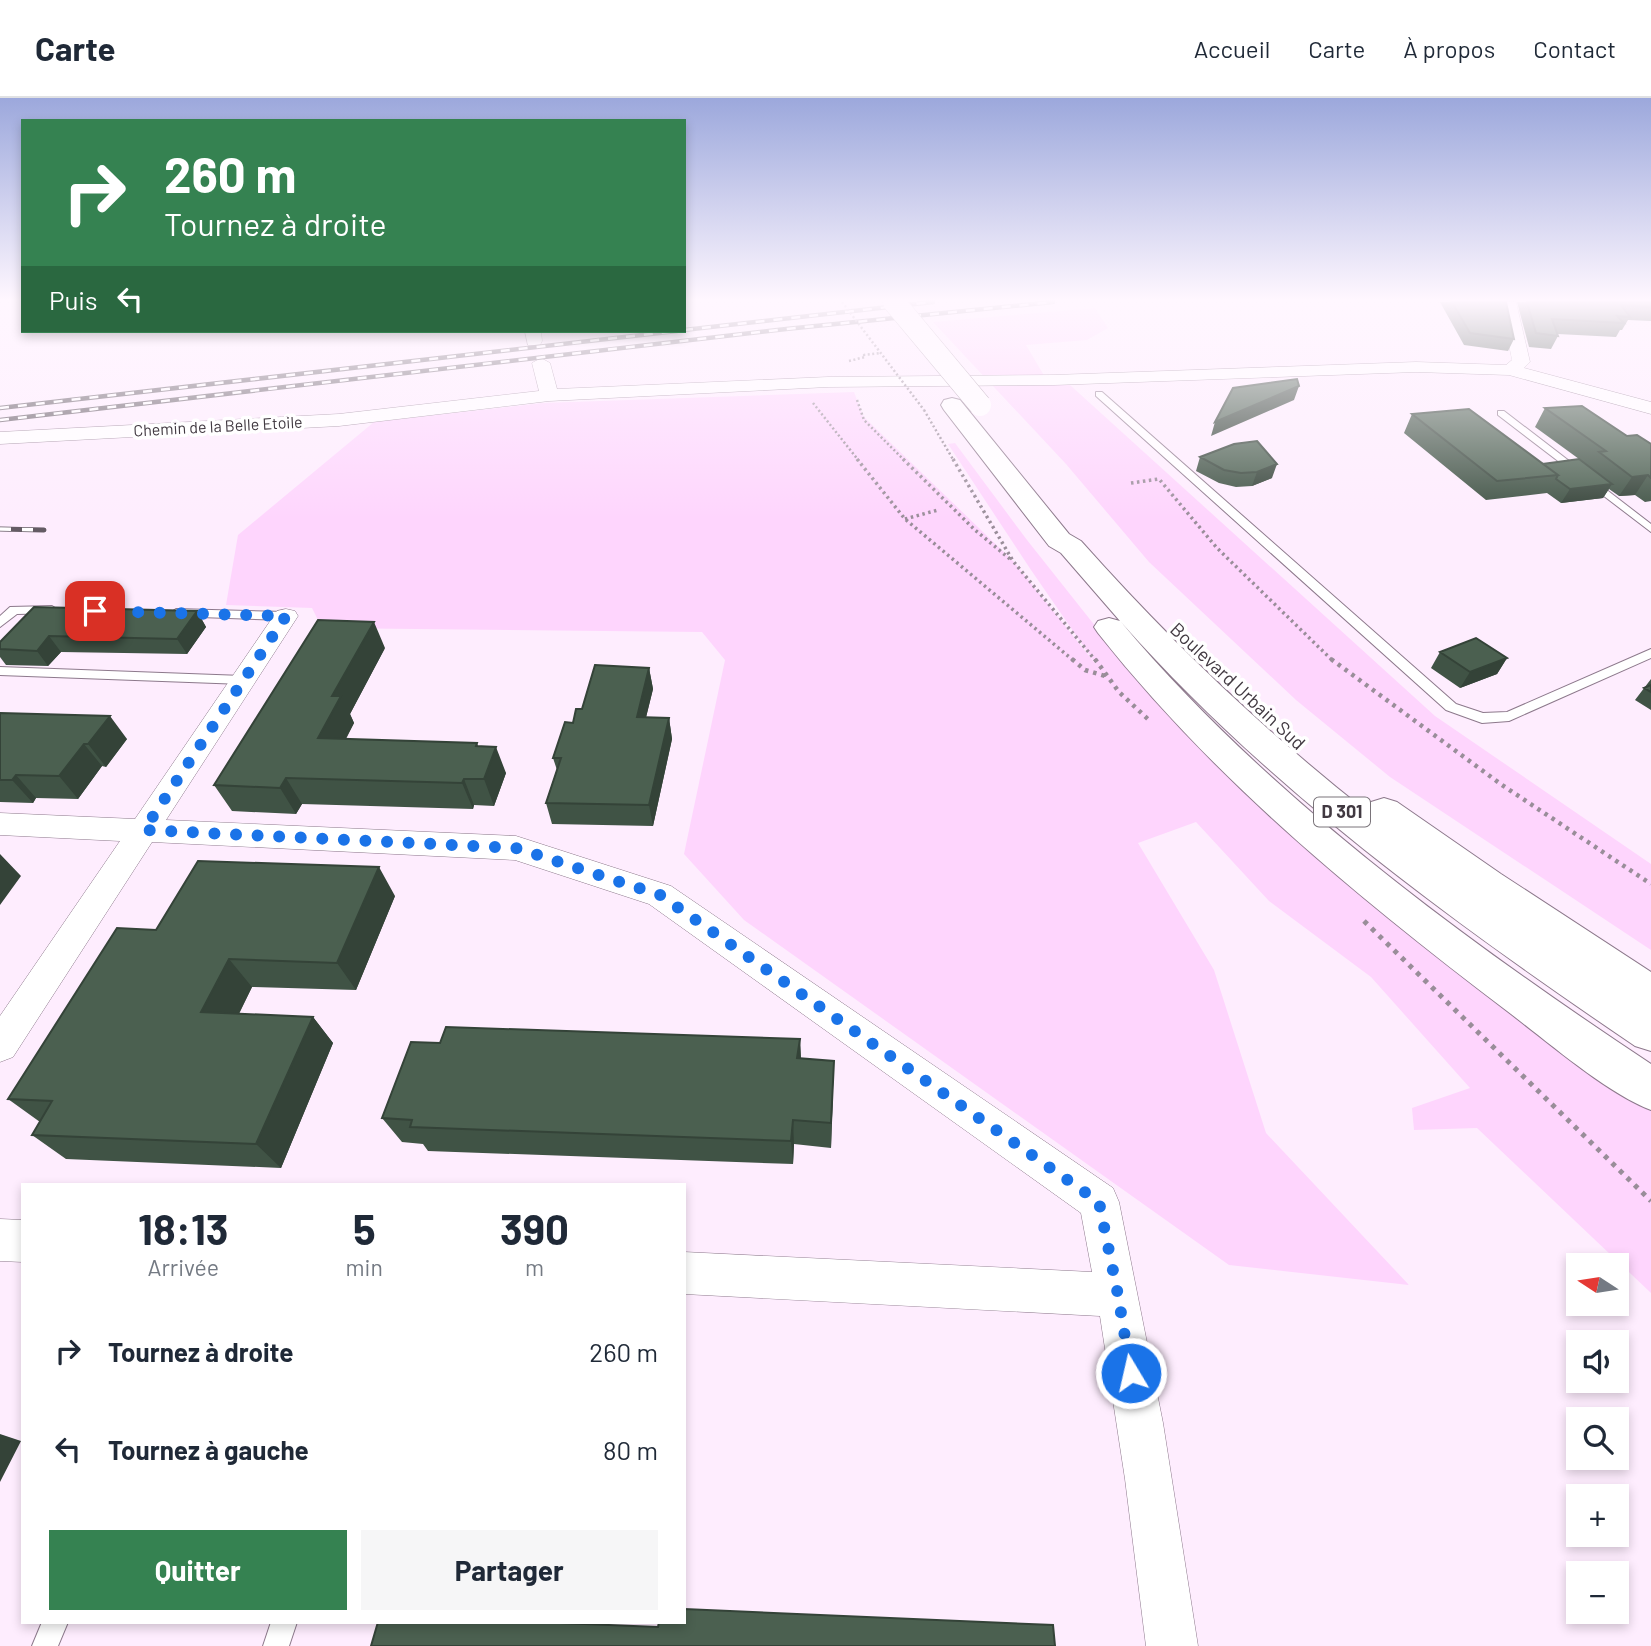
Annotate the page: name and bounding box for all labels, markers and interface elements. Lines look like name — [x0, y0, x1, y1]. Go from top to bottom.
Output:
text: Carte — [35, 28, 116, 68]
text: Accueil — [1194, 34, 1270, 63]
text: Carte — [1308, 34, 1365, 63]
text: À propos — [1403, 34, 1495, 63]
text: Contact — [1533, 34, 1616, 63]
text: 260 m — [164, 144, 296, 203]
icon: right — [49, 147, 140, 238]
text: Tournez à droite — [164, 204, 386, 242]
icon: left — [111, 280, 149, 318]
text: Puis — [49, 284, 97, 315]
street label: Chemin de la Belle Etoile — [133, 412, 303, 439]
pin — [65, 581, 125, 641]
icon: arrive — [76, 592, 114, 630]
street label: Boulevard Urbain Sud — [1166, 617, 1311, 754]
road number: D 301 — [1314, 798, 1370, 826]
text: 18:13 — [138, 1203, 229, 1253]
text: 5 — [353, 1203, 376, 1253]
text: 390 — [500, 1203, 569, 1253]
text: Arrivée — [147, 1253, 219, 1281]
text: min — [346, 1253, 383, 1281]
text: m — [525, 1253, 544, 1281]
north arrow — [1566, 1253, 1629, 1316]
map controls — [1566, 1253, 1629, 1624]
button: sound — [1566, 1330, 1629, 1393]
icon: right — [49, 1332, 87, 1370]
text: Tournez à droite — [108, 1336, 293, 1367]
text: 260 m — [589, 1336, 658, 1367]
position arrow — [1094, 1336, 1168, 1410]
button: search — [1566, 1407, 1629, 1470]
icon: left — [49, 1430, 87, 1468]
text: Tournez à gauche — [108, 1434, 309, 1465]
text: 80 m — [603, 1434, 658, 1465]
button: + — [1566, 1484, 1629, 1547]
button: Quitter — [49, 1530, 347, 1610]
button: Partager — [361, 1530, 658, 1610]
button: − — [1566, 1561, 1629, 1624]

